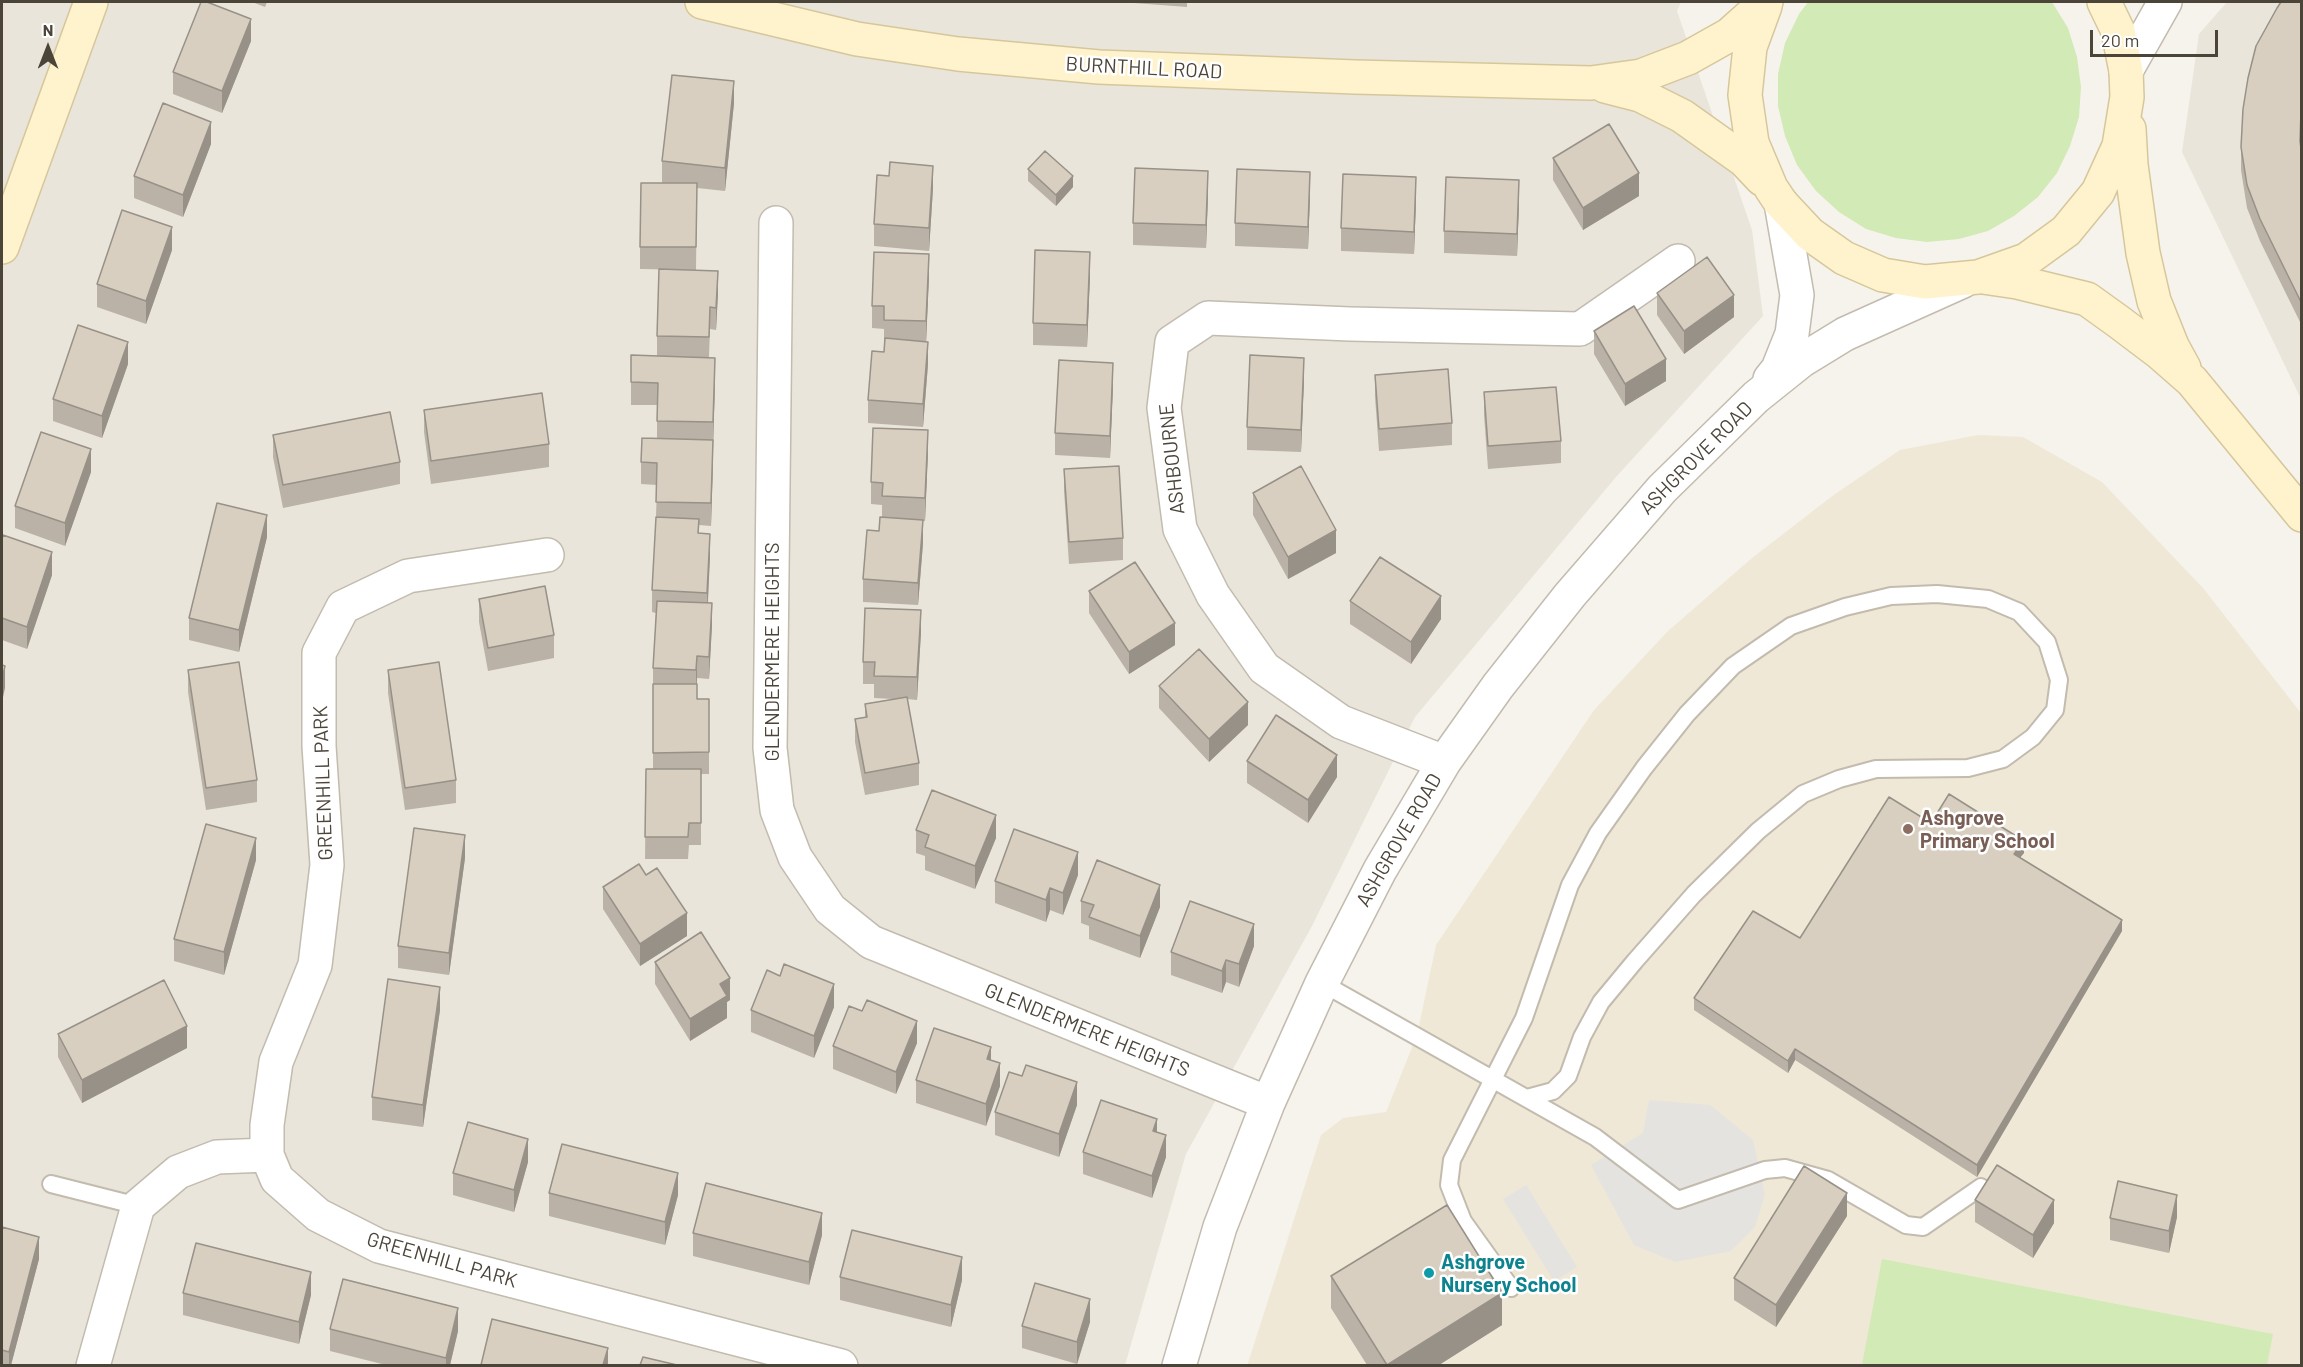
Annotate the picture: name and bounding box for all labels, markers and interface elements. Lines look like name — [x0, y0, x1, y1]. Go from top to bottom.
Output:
north arrow — [18, 18, 78, 78]
scale bar — [2093, 18, 2220, 56]
text: N — [43, 20, 53, 39]
text: 20 m — [2101, 29, 2139, 51]
street label: BURNTHILL ROAD — [1065, 52, 1223, 84]
street label: ASHGROVE ROAD — [1635, 397, 1757, 519]
street label: ASHBOURNE — [1154, 402, 1190, 516]
street label: GLENDERMERE HEIGHTS — [760, 542, 784, 762]
street label: GREENHILL PARK — [308, 705, 338, 861]
street label: ASHGROVE ROAD — [1351, 769, 1447, 911]
place label: Ashgrove Primary School — [1920, 806, 2055, 853]
marker: Ashgrove Primary School — [1901, 822, 1915, 836]
street label: GLENDERMERE HEIGHTS — [981, 978, 1193, 1082]
street label: GREENHILL PARK — [364, 1227, 520, 1293]
place label: Ashgrove Nursery School — [1441, 1250, 1576, 1297]
marker: Ashgrove Nursery School — [1422, 1266, 1436, 1280]

